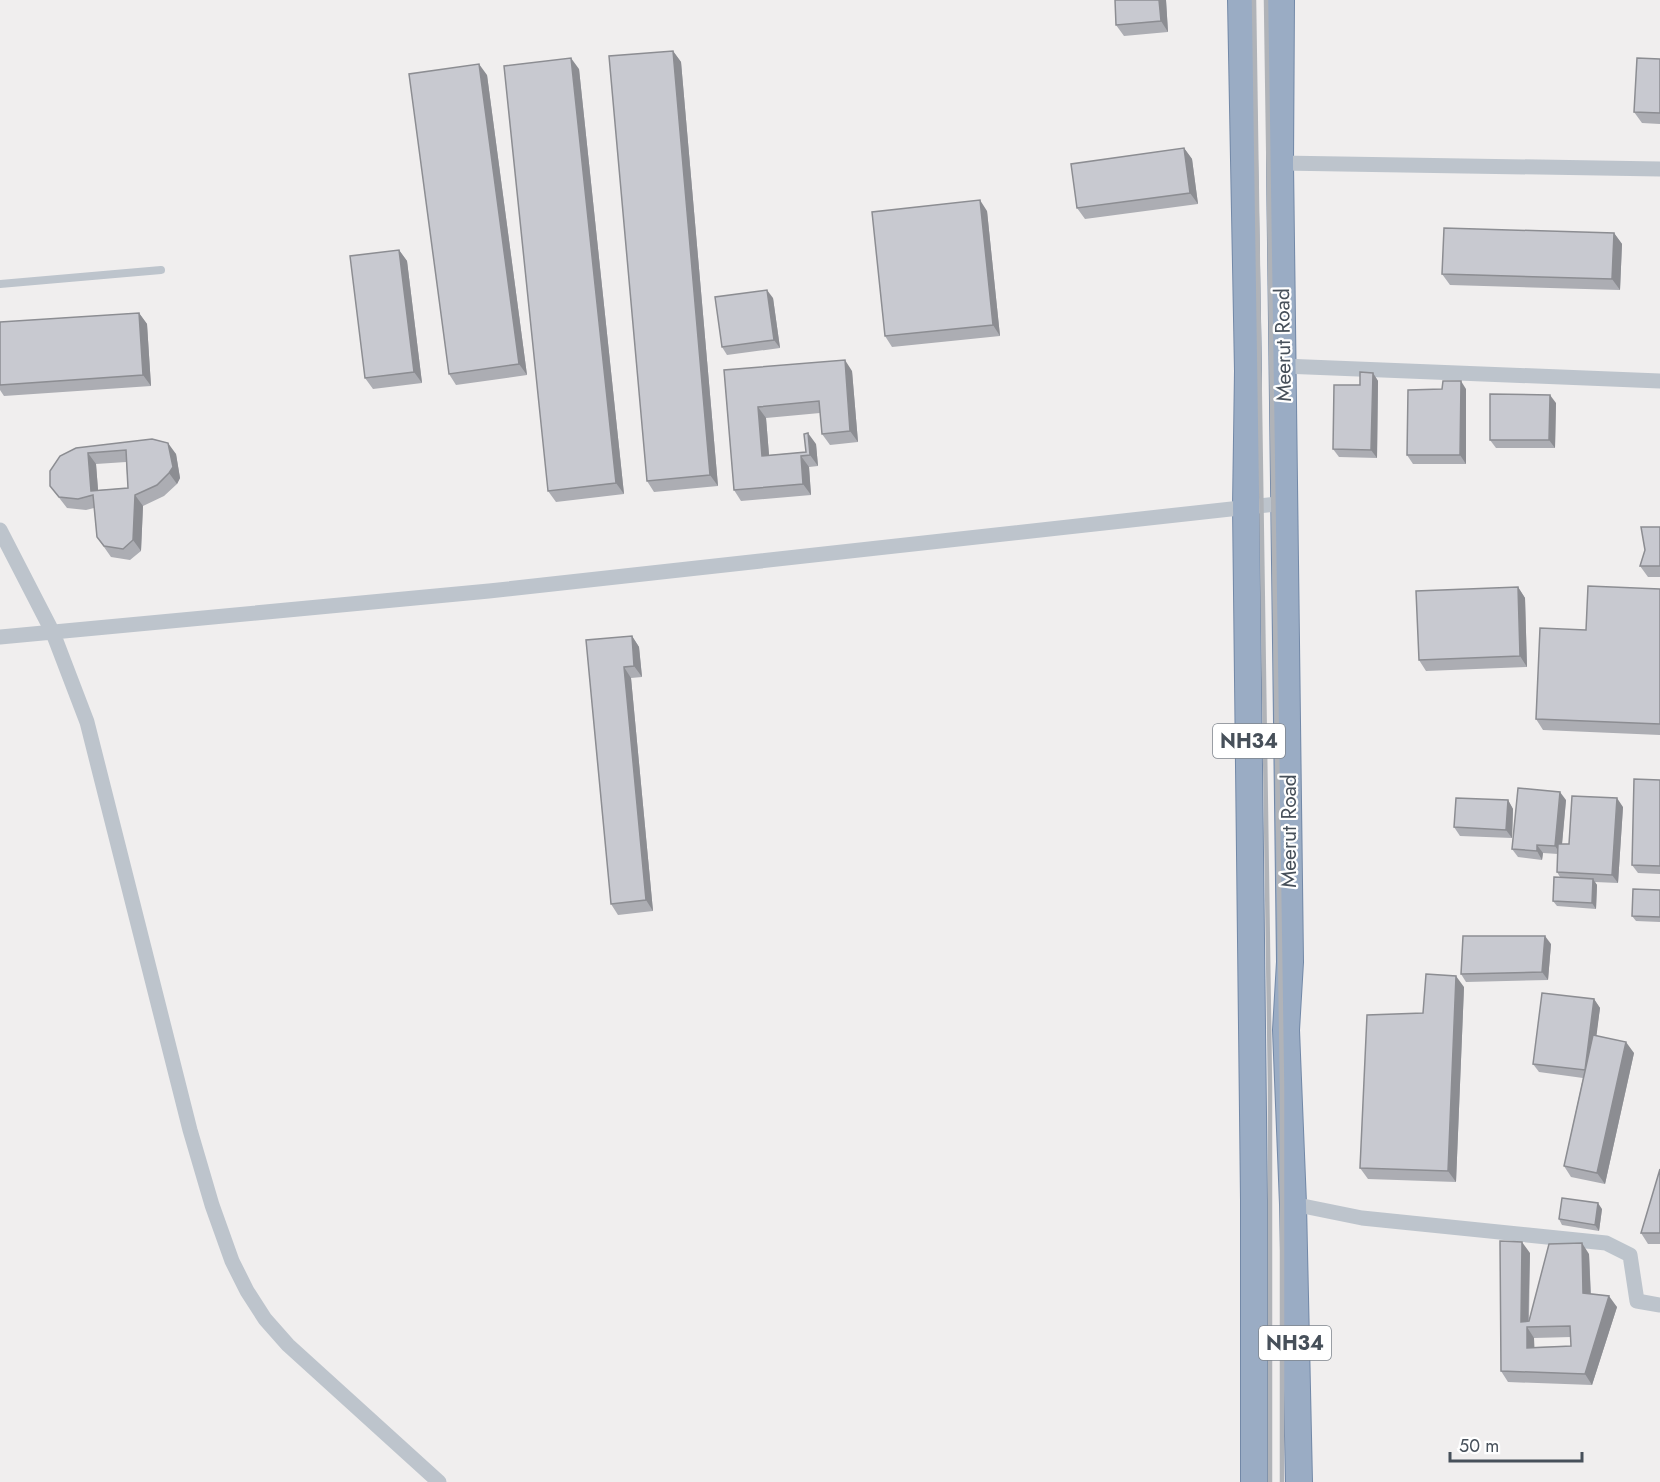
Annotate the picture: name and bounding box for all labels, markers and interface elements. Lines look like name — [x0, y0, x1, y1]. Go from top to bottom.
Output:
street label: Meerut Road — [1267, 288, 1299, 402]
road number: NH34 — [1213, 724, 1285, 758]
street label: Meerut Road — [1274, 774, 1304, 888]
road number: NH34 — [1259, 1326, 1331, 1360]
scale bar — [1450, 1425, 1582, 1463]
text: 50 m — [1459, 1433, 1499, 1459]

